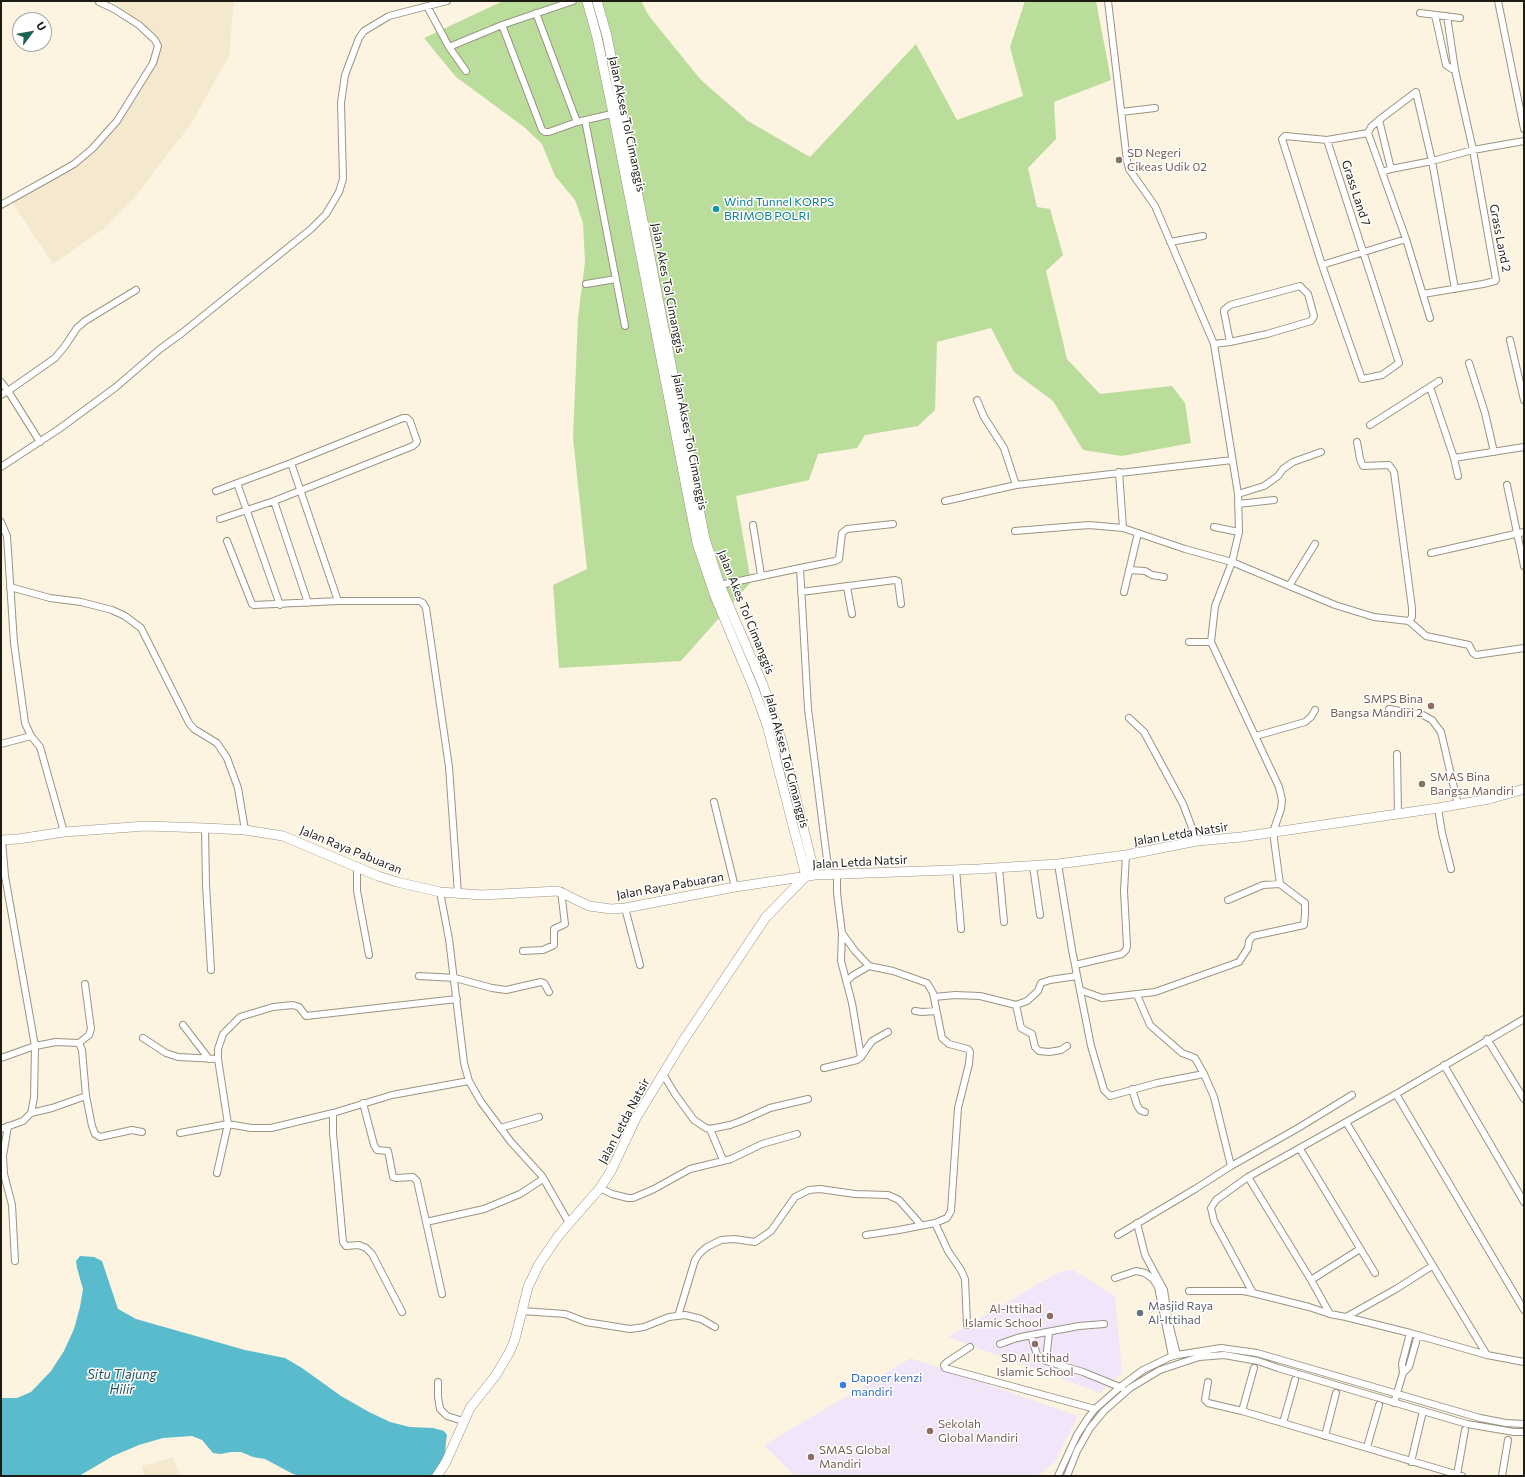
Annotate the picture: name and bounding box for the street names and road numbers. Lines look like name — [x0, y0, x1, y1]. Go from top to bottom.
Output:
street label: Jalan Akses Tol Cimanggis — [606, 55, 648, 193]
street label: Grass Land 7 — [1339, 158, 1373, 228]
street label: Grass Land 2 — [1486, 203, 1514, 273]
street label: Jalan Akes Tol Cimanggis — [648, 222, 688, 354]
street label: Jalan Akses Tol Cimanggis — [670, 373, 710, 511]
street label: Jalan Akes Tol Cimanggis — [714, 548, 778, 676]
street label: Jalan Akses Tol Cimanggis — [762, 692, 812, 830]
street label: Jalan Letda Natsir — [1133, 819, 1229, 849]
street label: Jalan Raya Pabuaran — [298, 823, 404, 877]
street label: Jalan Letda Natsir — [812, 852, 908, 872]
street label: Jalan Raya Pabuaran — [615, 869, 725, 903]
street label: Jalan Letda Natsir — [595, 1076, 653, 1166]

